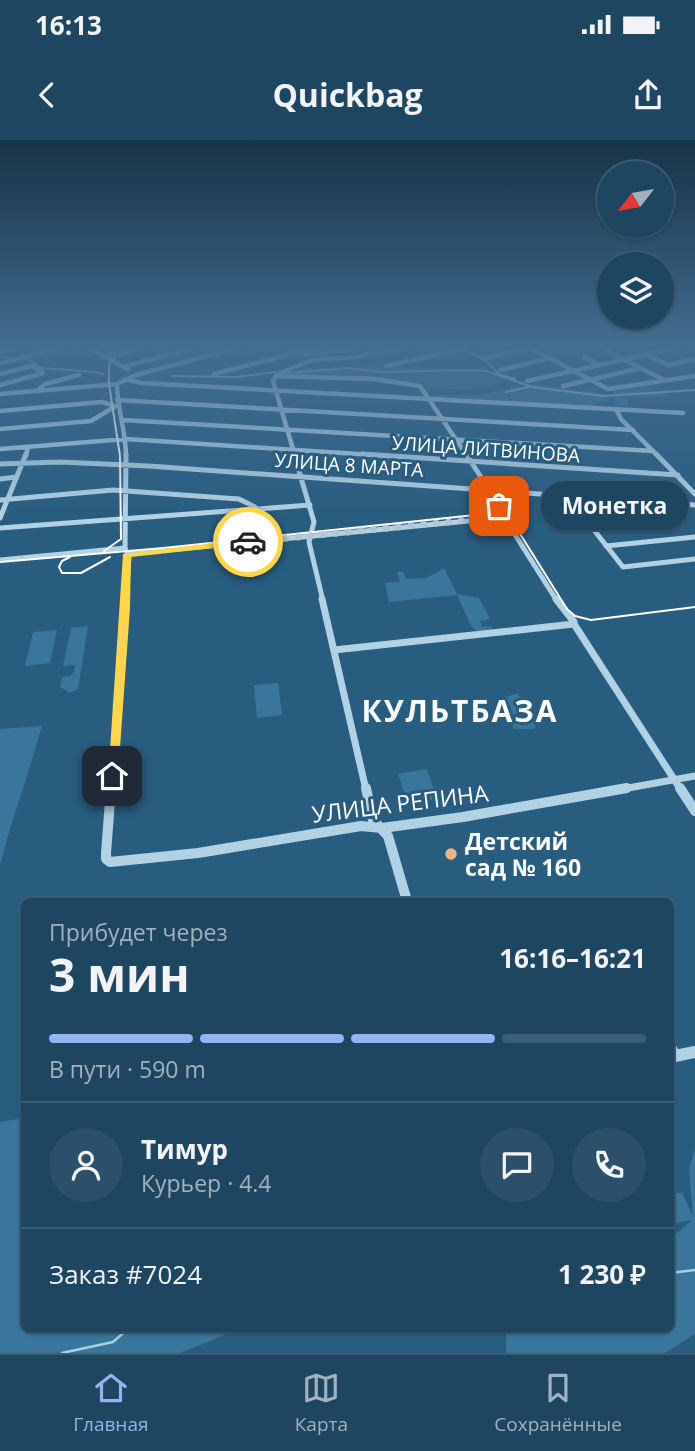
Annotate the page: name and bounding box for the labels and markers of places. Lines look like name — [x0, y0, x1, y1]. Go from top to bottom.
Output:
pin — [469, 476, 529, 536]
callout: Монетка — [541, 482, 688, 530]
pin — [82, 746, 142, 806]
place label: Детский сад № 160 — [465, 825, 581, 883]
marker: Детский сад № 160 — [443, 846, 459, 862]

